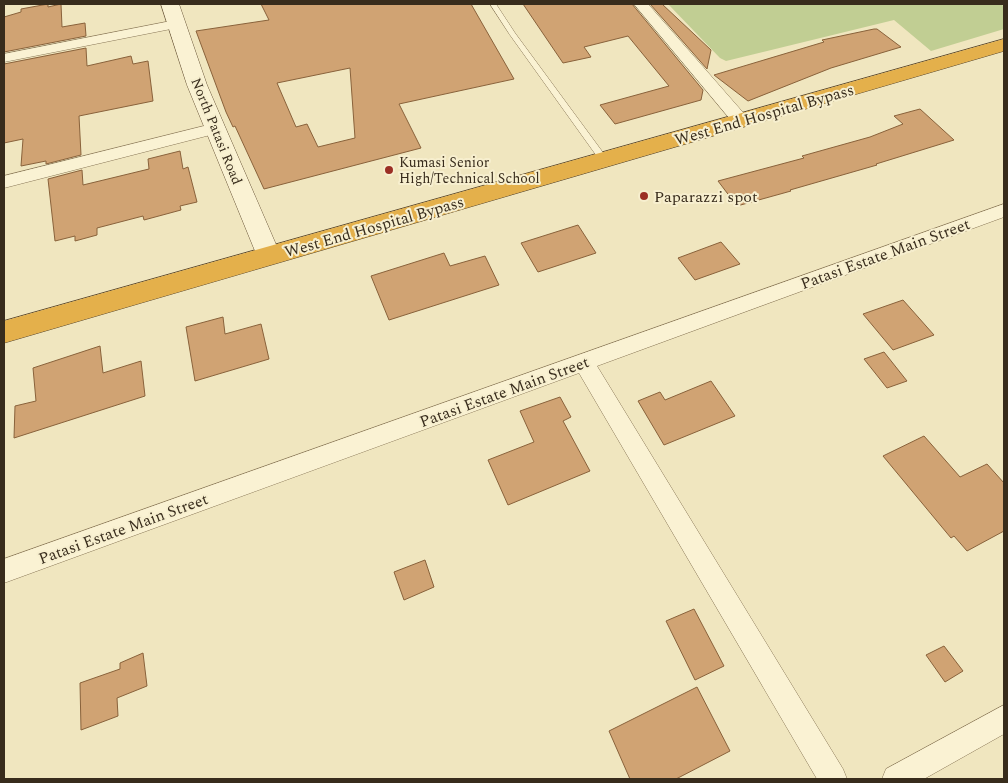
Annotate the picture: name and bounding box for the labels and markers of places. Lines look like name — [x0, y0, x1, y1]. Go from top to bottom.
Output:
place label: Kumasi Senior High/Technical School — [399, 152, 540, 189]
marker: Kumasi Senior High/Technical School — [383, 164, 395, 176]
place label: Paparazzi spot — [654, 185, 758, 209]
marker: Paparazzi spot — [638, 190, 650, 202]

